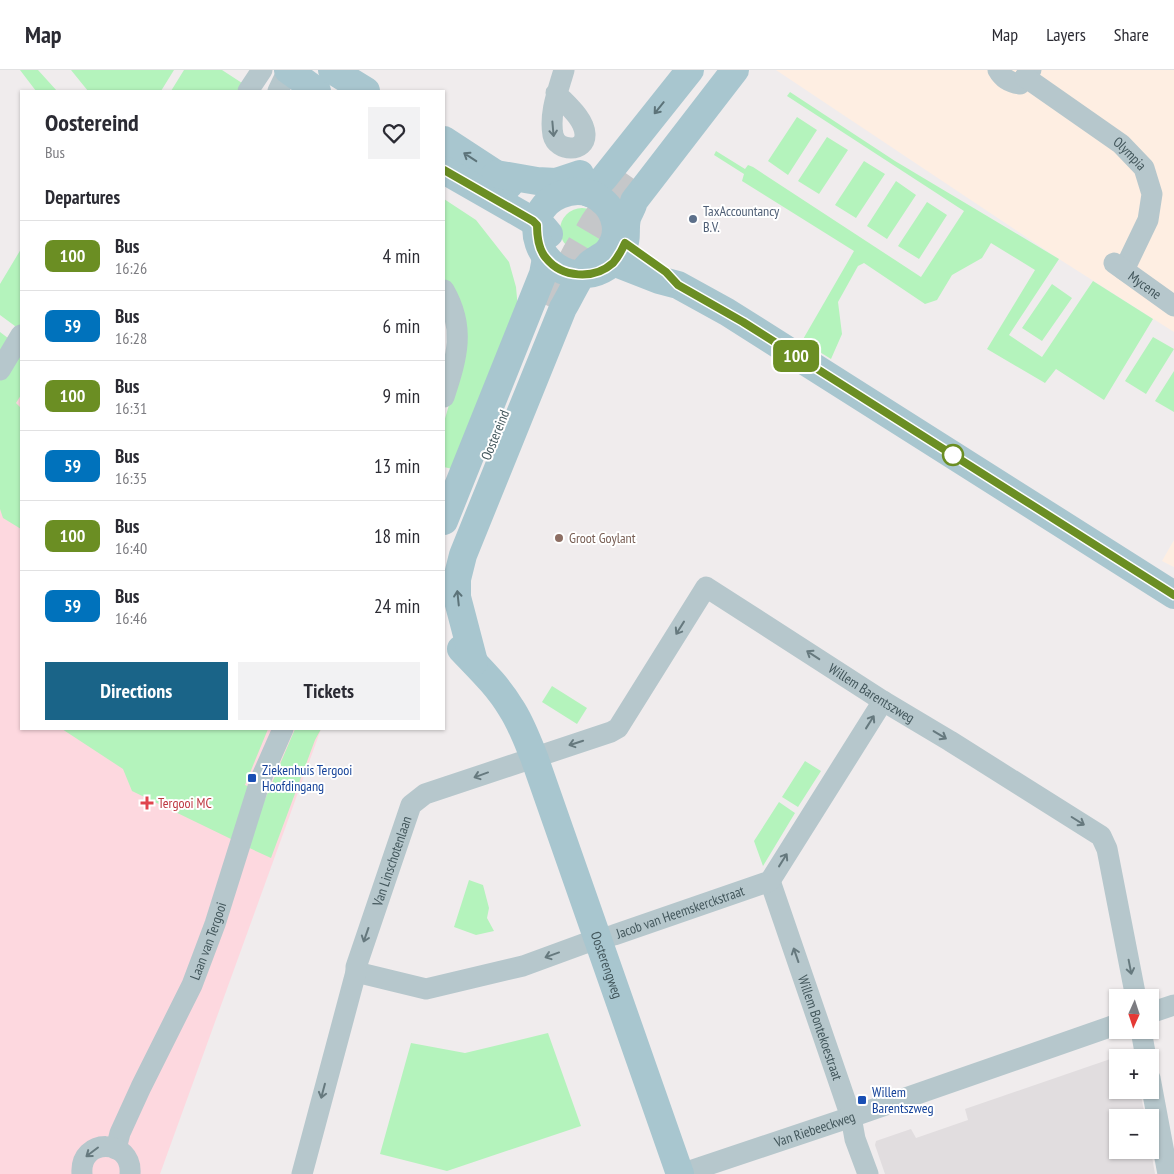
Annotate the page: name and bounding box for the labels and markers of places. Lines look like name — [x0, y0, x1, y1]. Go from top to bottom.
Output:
place label: TaxAccountancy B.V. — [703, 202, 780, 236]
marker: TaxAccountancy B.V. — [687, 213, 699, 225]
unlabelled marker — [942, 444, 964, 466]
place label: Groot Goylant — [569, 529, 636, 547]
marker: Groot Goylant — [553, 532, 565, 544]
place label: Ziekenhuis Tergooi Hoofdingang — [262, 761, 352, 795]
marker: Ziekenhuis Tergooi Hoofdingang — [246, 772, 258, 784]
place label: Tergooi MC — [158, 794, 213, 812]
marker: Tergooi MC — [140, 796, 154, 810]
place label: Willem Barentszweg — [872, 1083, 933, 1117]
marker: Willem Barentszweg — [856, 1094, 868, 1106]

